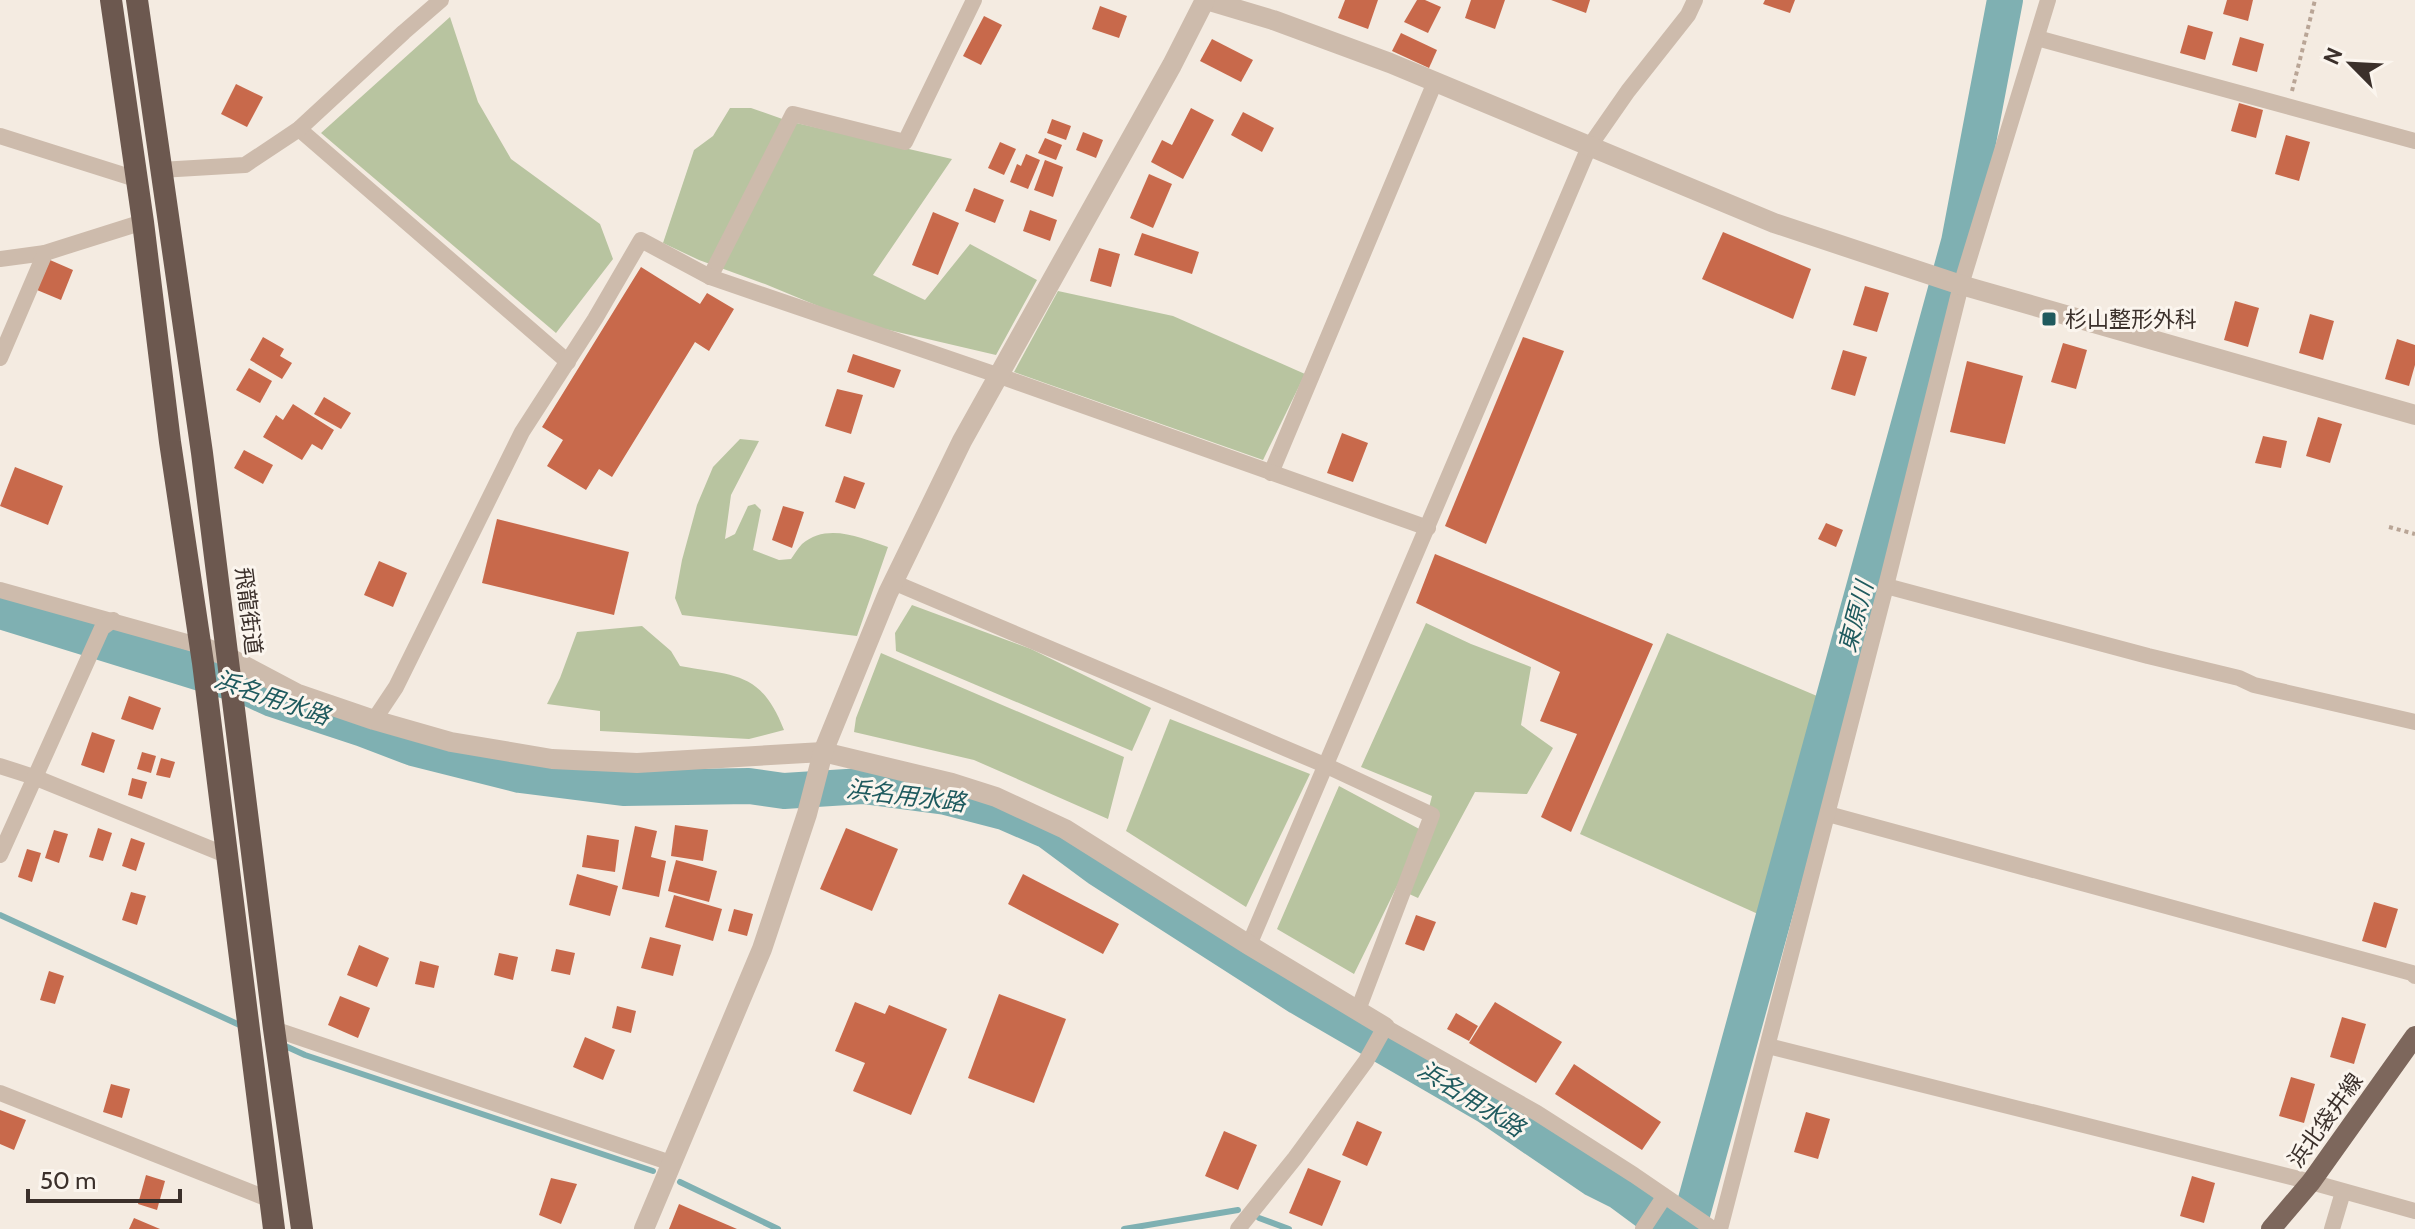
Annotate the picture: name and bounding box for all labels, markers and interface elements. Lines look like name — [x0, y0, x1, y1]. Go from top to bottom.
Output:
north arrow — [2311, 24, 2391, 104]
text: N — [2318, 43, 2349, 69]
place label: 杉山整形外科 — [2065, 306, 2197, 333]
marker: 杉山整形外科 — [2040, 310, 2058, 328]
street label: 飛龍街道 — [230, 566, 267, 656]
water label: 東原川 — [1832, 575, 1880, 655]
water label: 浜名用水路 — [211, 664, 336, 731]
water label: 浜名用水路 — [845, 774, 969, 817]
water label: 浜名用水路 — [1413, 1054, 1532, 1144]
street label: 浜北袋井線 — [2282, 1068, 2369, 1173]
scale bar — [28, 1153, 180, 1203]
text: 50 m — [40, 1166, 96, 1195]

